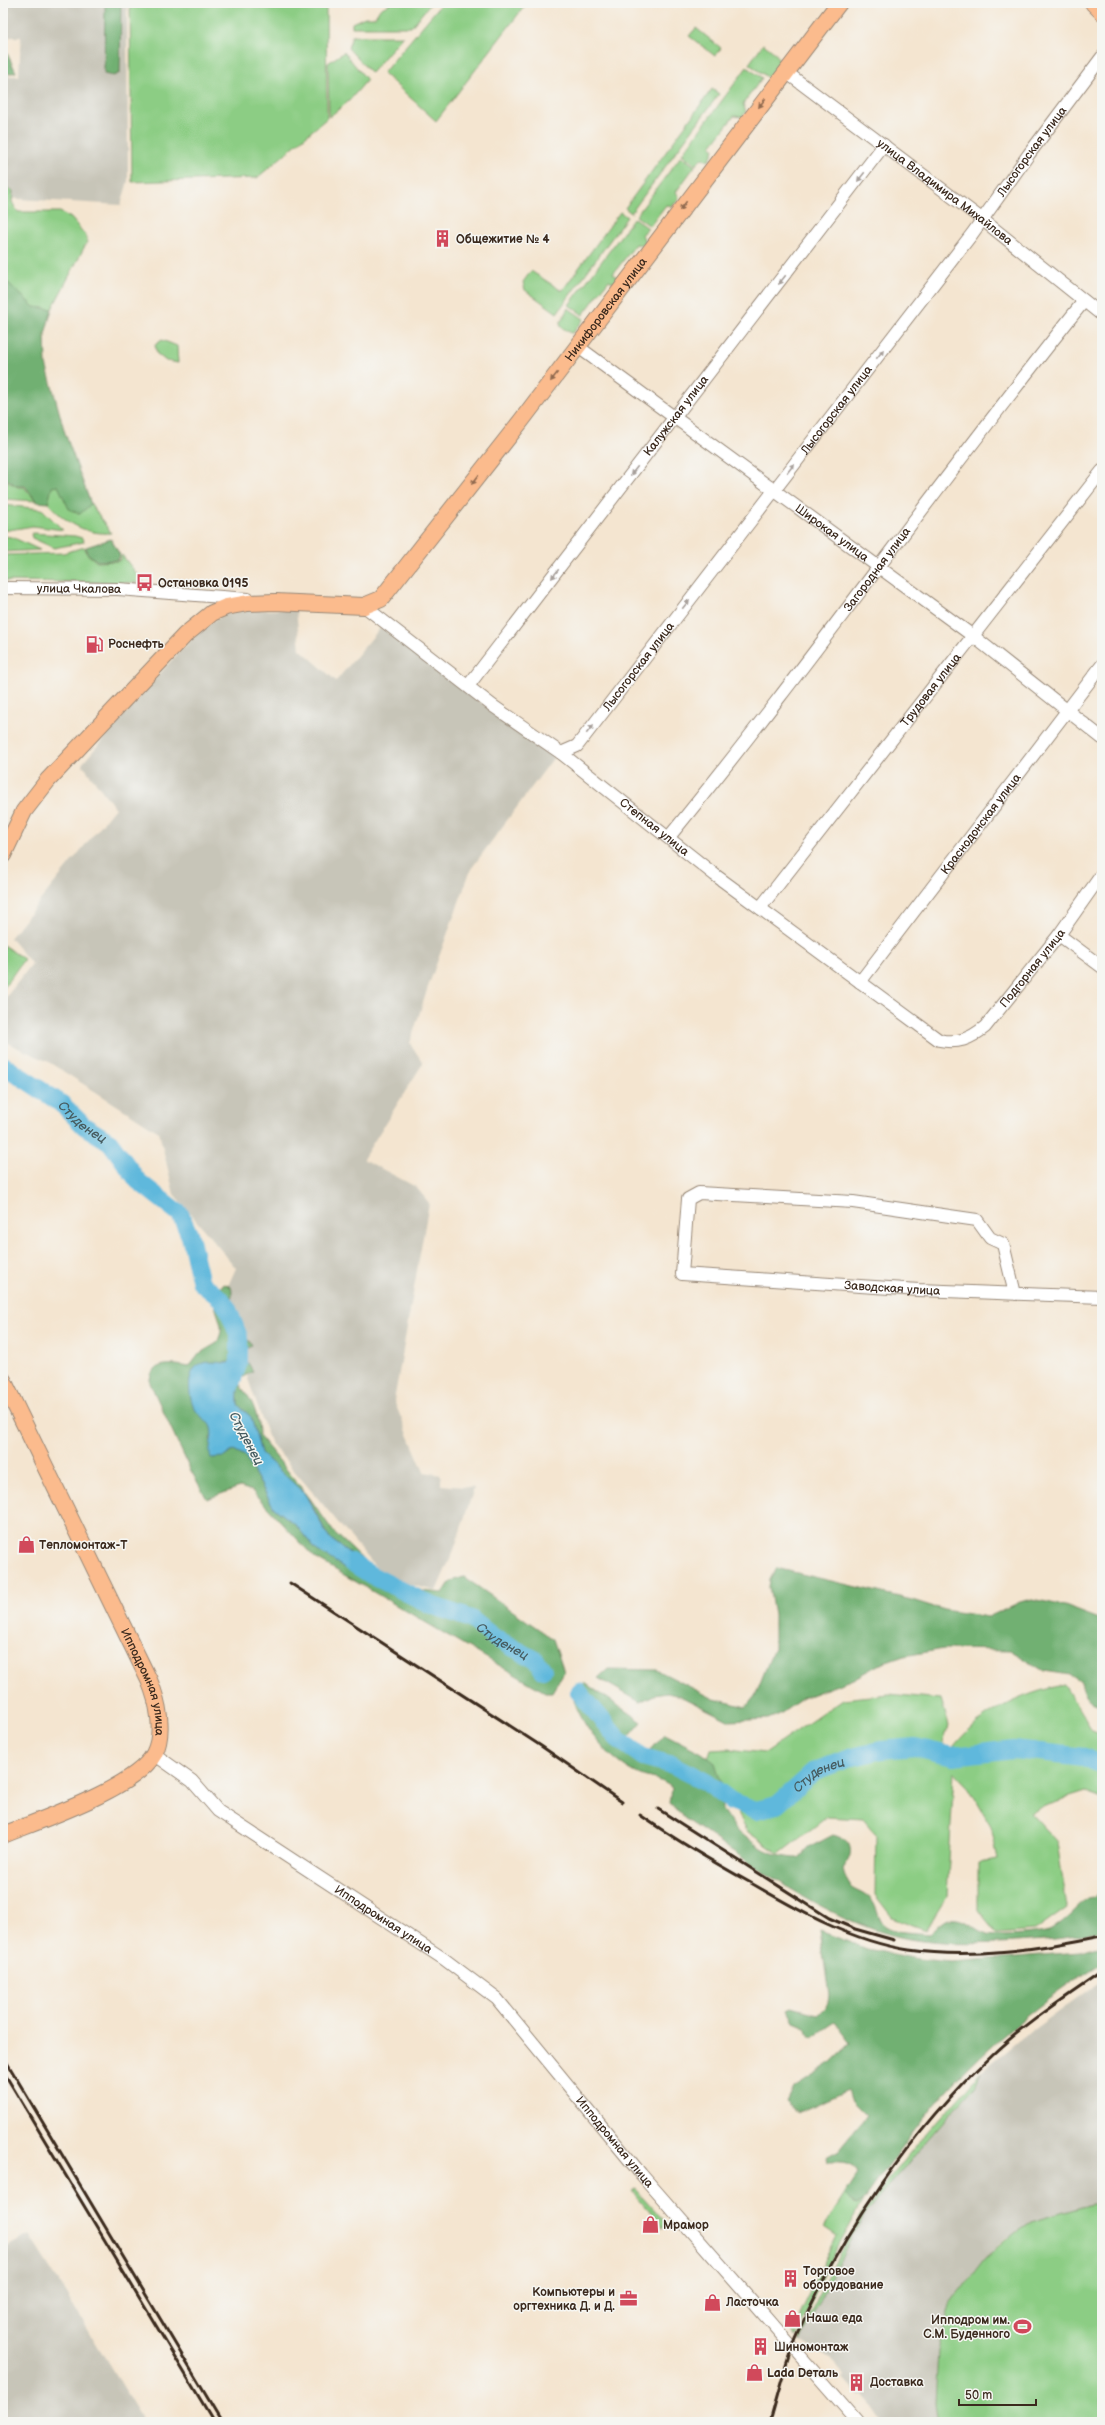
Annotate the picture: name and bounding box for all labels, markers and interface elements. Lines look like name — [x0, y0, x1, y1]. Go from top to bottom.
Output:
one-way arrow — [758, 98, 766, 108]
street label: Лысогорская улица — [993, 104, 1070, 201]
street label: улица Владимира Михайлова — [874, 136, 1015, 249]
one-way arrow — [857, 171, 866, 182]
one-way arrow — [679, 201, 688, 212]
building icon: Общежитие № 4 — [433, 229, 453, 249]
place label: Общежитие № 4 — [456, 232, 550, 247]
street label: Никифоровская улица — [562, 255, 651, 365]
one-way arrow — [778, 274, 786, 285]
one-way arrow — [875, 348, 884, 359]
street label: Лысогорская улица — [797, 363, 876, 458]
one-way arrow — [550, 371, 558, 382]
street label: Калужская улица — [641, 373, 712, 459]
one-way arrow — [787, 462, 796, 473]
one-way arrow — [630, 466, 638, 477]
one-way arrow — [471, 475, 479, 486]
street label: Широкая улица — [792, 501, 872, 565]
street label: Загородная улица — [841, 524, 914, 615]
one-way arrow — [551, 569, 559, 580]
bus stop icon: Остановка 0195 — [135, 573, 155, 593]
place label: Остановка 0195 — [158, 576, 248, 591]
street label: улица Чкалова — [37, 581, 121, 597]
one-way arrow — [682, 598, 691, 609]
street label: Лысогорская улица — [599, 619, 678, 715]
fuel station icon: Роснефть — [85, 634, 105, 654]
place label: Роснефть — [108, 637, 165, 652]
street label: Трудовая улица — [898, 650, 965, 730]
one-way arrow — [586, 724, 594, 735]
street label: Краснодонская улица — [938, 771, 1024, 878]
street label: Степная улица — [616, 795, 692, 859]
street label: Подгорная улица — [997, 926, 1069, 1011]
water label: Студенец — [54, 1098, 110, 1147]
street label: Заводская улица — [844, 1278, 940, 1299]
water label: Студенец — [225, 1409, 267, 1468]
shop icon: Тепломонтаж-Т — [16, 1535, 36, 1555]
place label: Тепломонтаж-Т — [39, 1538, 128, 1553]
water label: Студенец — [473, 1619, 531, 1664]
street label: Ипподромная улица — [117, 1626, 167, 1736]
water label: Студенец — [790, 1754, 847, 1796]
street label: Ипподромная улица — [331, 1882, 435, 1957]
street label: Ипподромная улица — [572, 2093, 657, 2191]
shop icon: Мрамор — [640, 2215, 660, 2235]
place label: Мрамор — [663, 2218, 709, 2233]
place label: Торговое оборудование — [803, 2264, 884, 2293]
building icon: Торговое оборудование — [780, 2268, 800, 2288]
place label: Компьютеры и оргтехника Д. и Д. — [513, 2285, 615, 2314]
office icon: Компьютеры и оргтехника Д. и Д. — [618, 2289, 638, 2309]
shop icon: Ласточка — [703, 2292, 723, 2312]
place label: Ласточка — [725, 2295, 780, 2310]
shop icon: Наша еда — [783, 2308, 803, 2328]
place label: Наша еда — [806, 2311, 863, 2326]
place label: Ипподром им. С.М. Буденного — [923, 2313, 1010, 2342]
sports icon: Ипподром им. С.М. Буденного — [1013, 2317, 1033, 2337]
building icon: Шиномонтаж — [751, 2337, 771, 2357]
place label: Шиномонтаж — [774, 2340, 849, 2355]
shop icon: Lada Dеталь — [744, 2363, 764, 2383]
place label: Lada Dеталь — [767, 2366, 839, 2381]
building icon: Доставка — [847, 2372, 867, 2392]
place label: Доставка — [870, 2375, 924, 2390]
scale bar — [959, 2381, 1036, 2407]
text: 50 m — [965, 2388, 992, 2403]

